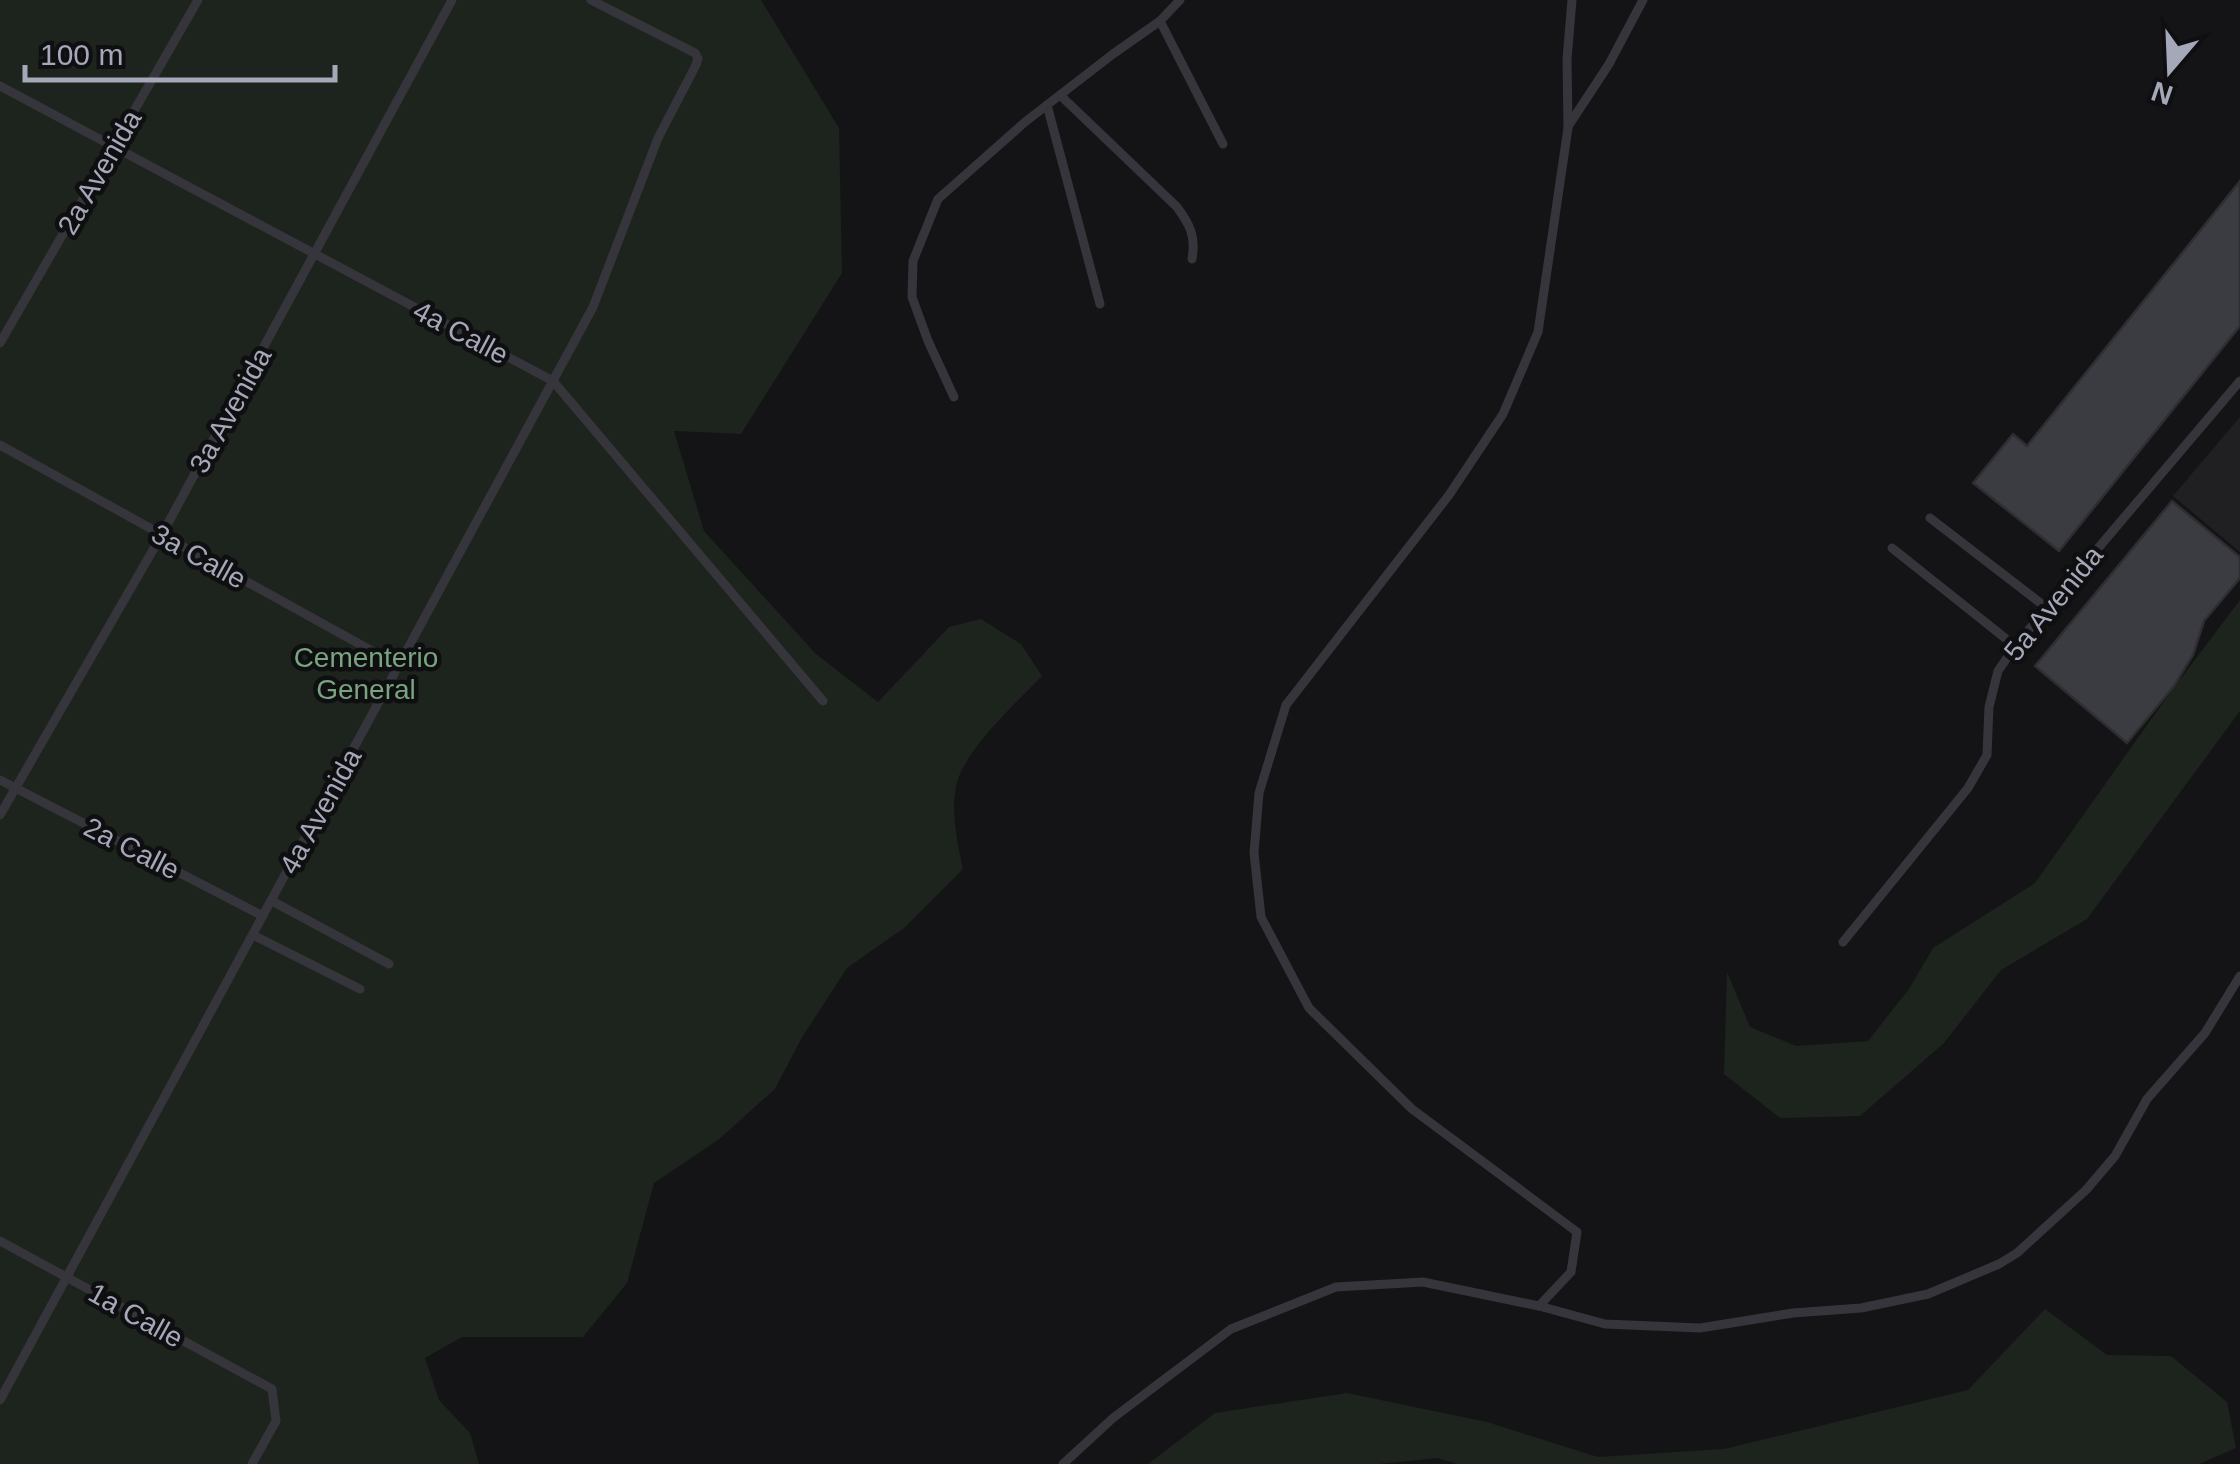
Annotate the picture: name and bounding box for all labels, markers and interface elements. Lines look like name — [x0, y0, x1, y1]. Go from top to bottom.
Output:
scale bar — [25, 20, 335, 82]
north arrow — [2120, 20, 2220, 120]
text: 100 m — [40, 38, 123, 71]
text: N — [2147, 75, 2177, 111]
street label: 2a Avenida — [51, 104, 148, 240]
street label: 4a Calle — [408, 295, 513, 370]
street label: 3a Avenida — [183, 342, 278, 478]
street label: 3a Calle — [146, 518, 251, 595]
street label: 5a Avenida — [1998, 540, 2109, 667]
park label: Cementerio General — [294, 642, 438, 705]
street label: 4a Avenida — [273, 743, 368, 879]
street label: 2a Calle — [79, 811, 185, 886]
street label: 1a Calle — [83, 1277, 188, 1354]

